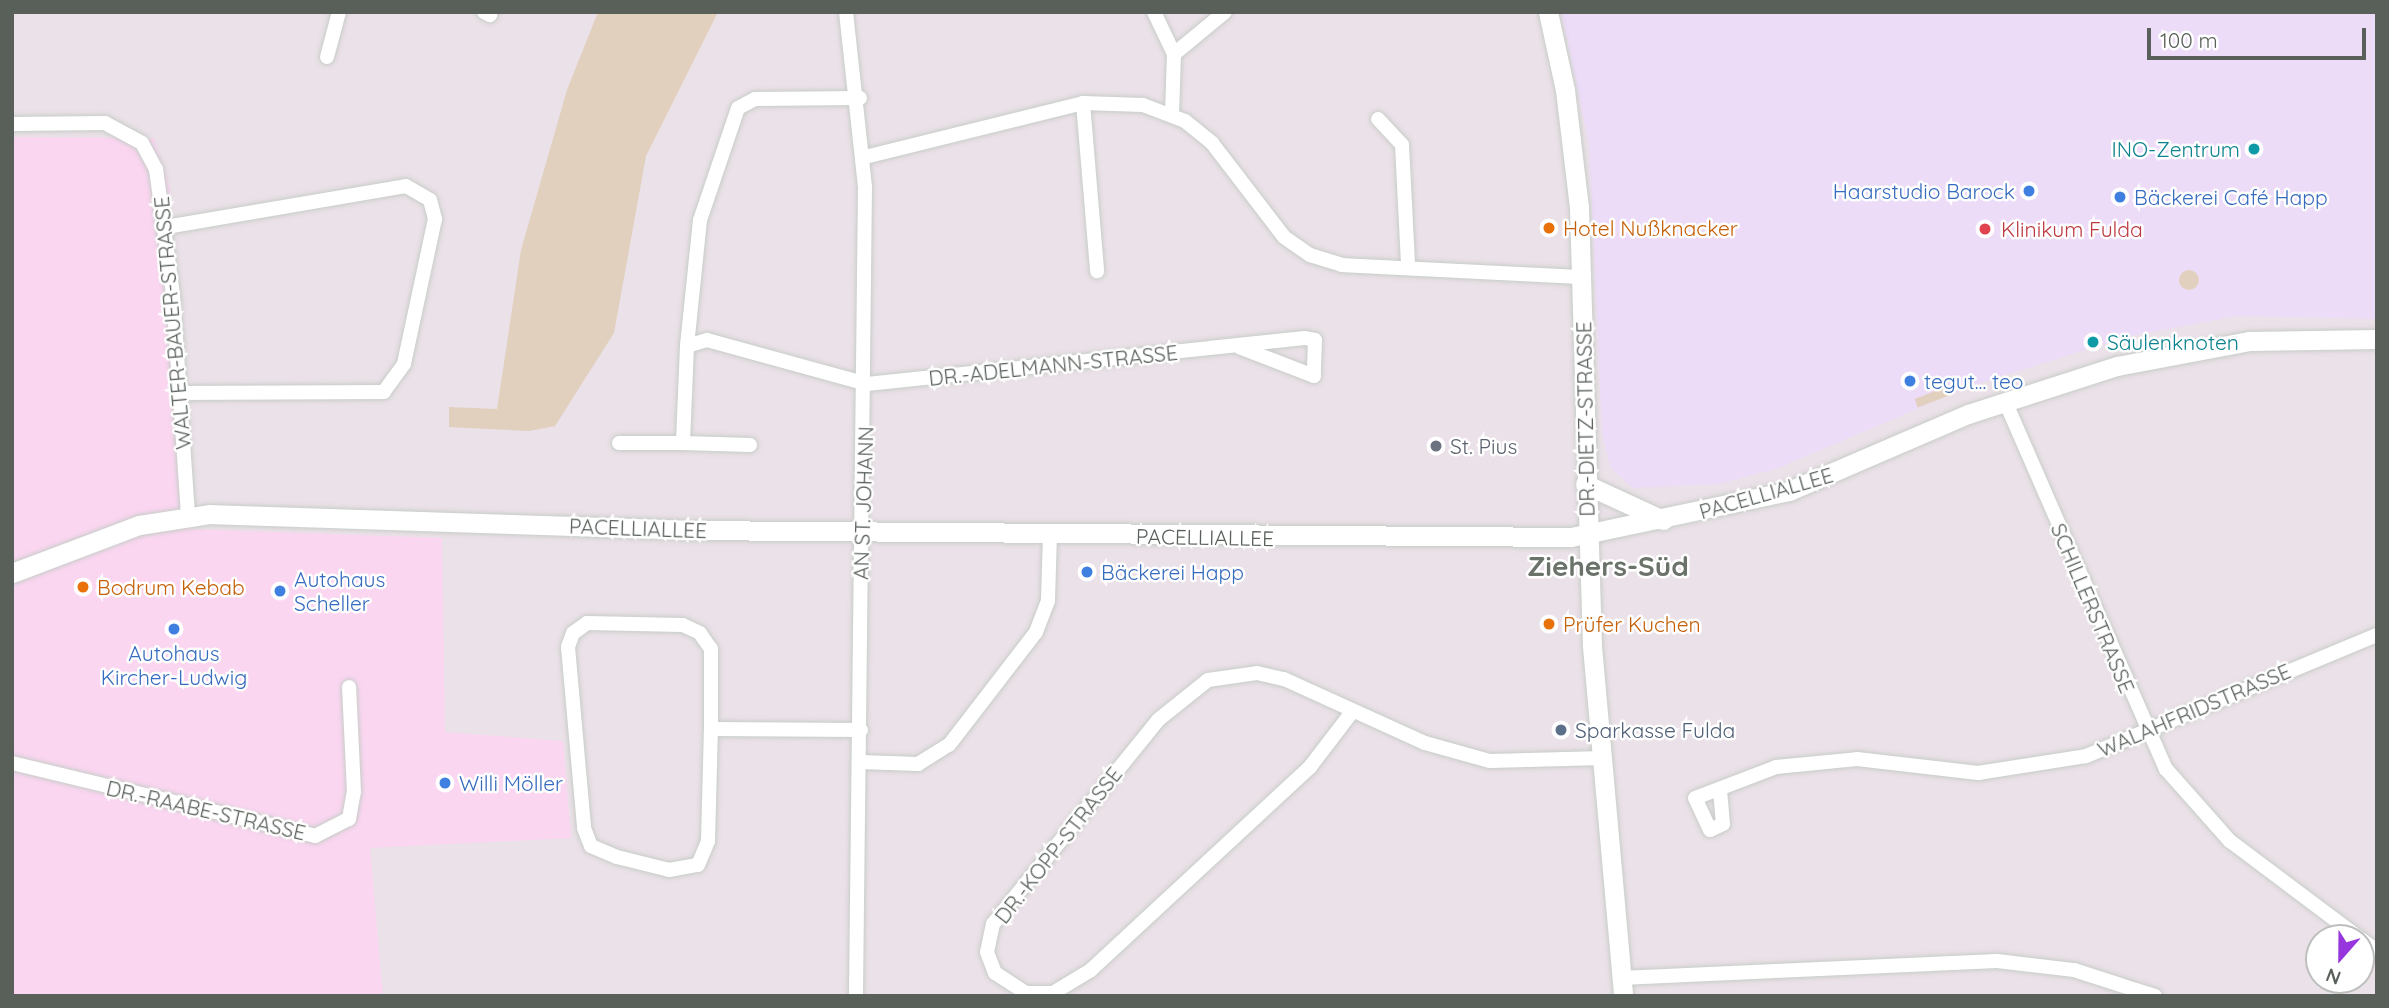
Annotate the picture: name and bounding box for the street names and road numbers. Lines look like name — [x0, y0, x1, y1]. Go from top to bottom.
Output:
street label: WALTER-BAUER-STRASSE — [148, 195, 196, 451]
street label: DR.-DIETZ-STRASSE — [1571, 321, 1599, 517]
street label: DR.-ADELMANN-STRASSE — [927, 339, 1179, 391]
street label: AN ST. JOHANN — [848, 426, 878, 580]
street label: PACELLIALLEE — [1696, 462, 1836, 524]
street label: PACELLIALLEE — [569, 513, 707, 543]
street label: SCHILLERSTRASSE — [2046, 519, 2140, 697]
street label: PACELLIALLEE — [1136, 523, 1274, 551]
street label: WALAHFRIDSTRASSE — [2094, 658, 2294, 762]
street label: DR.-KOPP-STRASSE — [989, 762, 1127, 928]
street label: DR.-RAABE-STRASSE — [104, 775, 308, 845]

